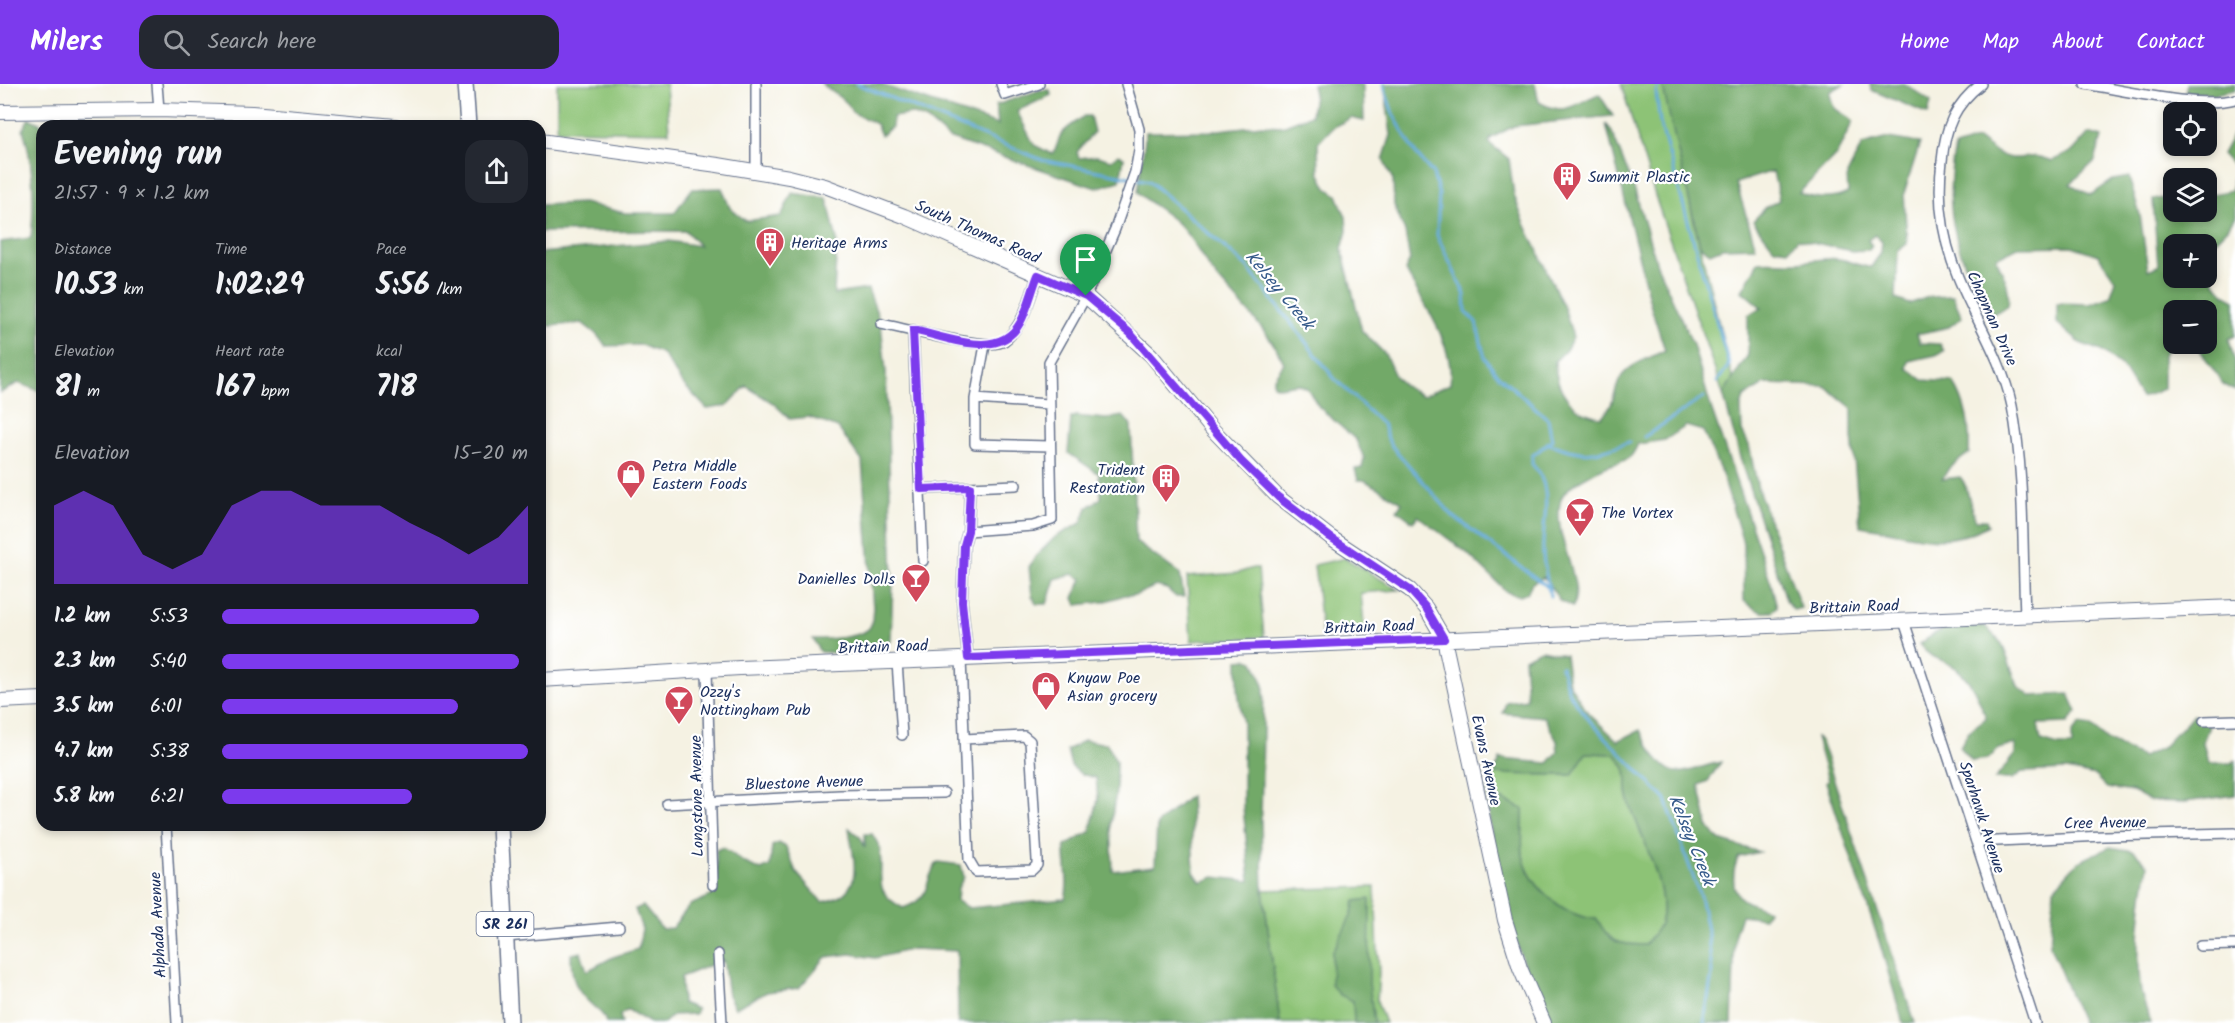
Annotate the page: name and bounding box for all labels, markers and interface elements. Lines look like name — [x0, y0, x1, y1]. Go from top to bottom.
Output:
search box — [139, 15, 559, 69]
text: Milers — [30, 20, 103, 65]
text: Search here — [208, 25, 316, 60]
icon: search — [160, 26, 193, 59]
text: Home — [1900, 26, 1949, 59]
text: Map — [1982, 26, 2019, 59]
text: About — [2052, 26, 2103, 59]
text: Contact — [2136, 26, 2205, 59]
map controls — [2163, 102, 2217, 354]
button: locate — [2163, 102, 2217, 156]
text: Evening run — [54, 129, 222, 182]
button: share — [465, 140, 528, 203]
building icon: Summit Plastic — [1551, 160, 1583, 202]
place label: Summit Plastic — [1588, 165, 1690, 190]
button: layers — [2163, 168, 2217, 222]
text: 21:57 · 9 × 1.2 km — [54, 178, 209, 210]
street label: South Thomas Road — [911, 194, 1045, 272]
building icon: Heritage Arms — [754, 226, 786, 268]
place label: Heritage Arms — [791, 231, 888, 256]
pin — [1060, 234, 1111, 296]
button: + — [2163, 234, 2217, 288]
text: Distance — [54, 237, 112, 262]
text: Time — [215, 237, 247, 262]
text: Pace — [376, 237, 407, 262]
icon: arrive — [1069, 243, 1102, 276]
water label: Kelsey Creek — [1237, 245, 1322, 339]
text: 10.53 — [54, 262, 117, 310]
text: 1:02:29 — [215, 262, 304, 310]
text: 5:56 — [376, 262, 430, 310]
street label: Chapman Drive — [1959, 267, 2024, 370]
text: km — [117, 277, 144, 302]
text: /km — [430, 277, 462, 302]
button: − — [2163, 300, 2217, 354]
text: Elevation — [54, 339, 115, 364]
text: Heart rate — [215, 339, 285, 364]
text: kcal — [376, 339, 402, 364]
text: 81 — [54, 364, 81, 412]
text: 167 — [215, 364, 254, 412]
text: 718 — [376, 364, 417, 412]
text: m — [81, 379, 100, 404]
text: bpm — [254, 379, 290, 404]
text: Elevation — [54, 438, 130, 470]
text: 15–20 m — [453, 438, 528, 470]
place label: Petra Middle Eastern Foods — [652, 454, 747, 497]
shop icon: Petra Middle Eastern Foods — [615, 458, 647, 500]
place label: Trident Restoration — [1070, 458, 1146, 501]
building icon: Trident Restoration — [1150, 462, 1182, 504]
bar icon: The Vortex — [1564, 496, 1596, 538]
place label: The Vortex — [1601, 501, 1674, 526]
bar icon: Danielles Dolls — [900, 562, 932, 604]
place label: Danielles Dolls — [797, 567, 895, 592]
street label: Brittain Road — [1809, 593, 1900, 622]
text: 1.2 km — [54, 601, 110, 633]
text: 5:53 — [150, 601, 188, 633]
street label: Brittain Road — [1324, 613, 1415, 642]
street label: Brittain Road — [838, 633, 929, 662]
text: 2.3 km — [54, 646, 115, 678]
text: 5:40 — [150, 646, 187, 678]
place label: Knyaw Poe Asian grocery — [1067, 666, 1158, 709]
shop icon: Knyaw Poe Asian grocery — [1030, 670, 1062, 712]
place label: Ozzy's Nottingham Pub — [700, 680, 811, 723]
bar icon: Ozzy's Nottingham Pub — [663, 684, 695, 726]
text: 3.5 km — [54, 691, 114, 723]
text: 6:01 — [150, 691, 182, 723]
street label: Evans Avenue — [1464, 712, 1507, 808]
street label: Longstone Avenue — [684, 735, 711, 857]
text: 4.7 km — [54, 736, 113, 768]
text: 5:38 — [150, 736, 189, 768]
street label: Sparhawk Avenue — [1952, 758, 2012, 877]
street label: Bluestone Avenue — [744, 769, 864, 798]
text: 5.8 km — [54, 781, 115, 813]
text: 6:21 — [150, 781, 184, 813]
water label: Kelsey Creek — [1659, 791, 1723, 893]
street label: Cree Avenue — [2063, 810, 2147, 837]
street label: Alphada Avenue — [143, 871, 174, 979]
road number: SR 261 — [476, 912, 534, 936]

